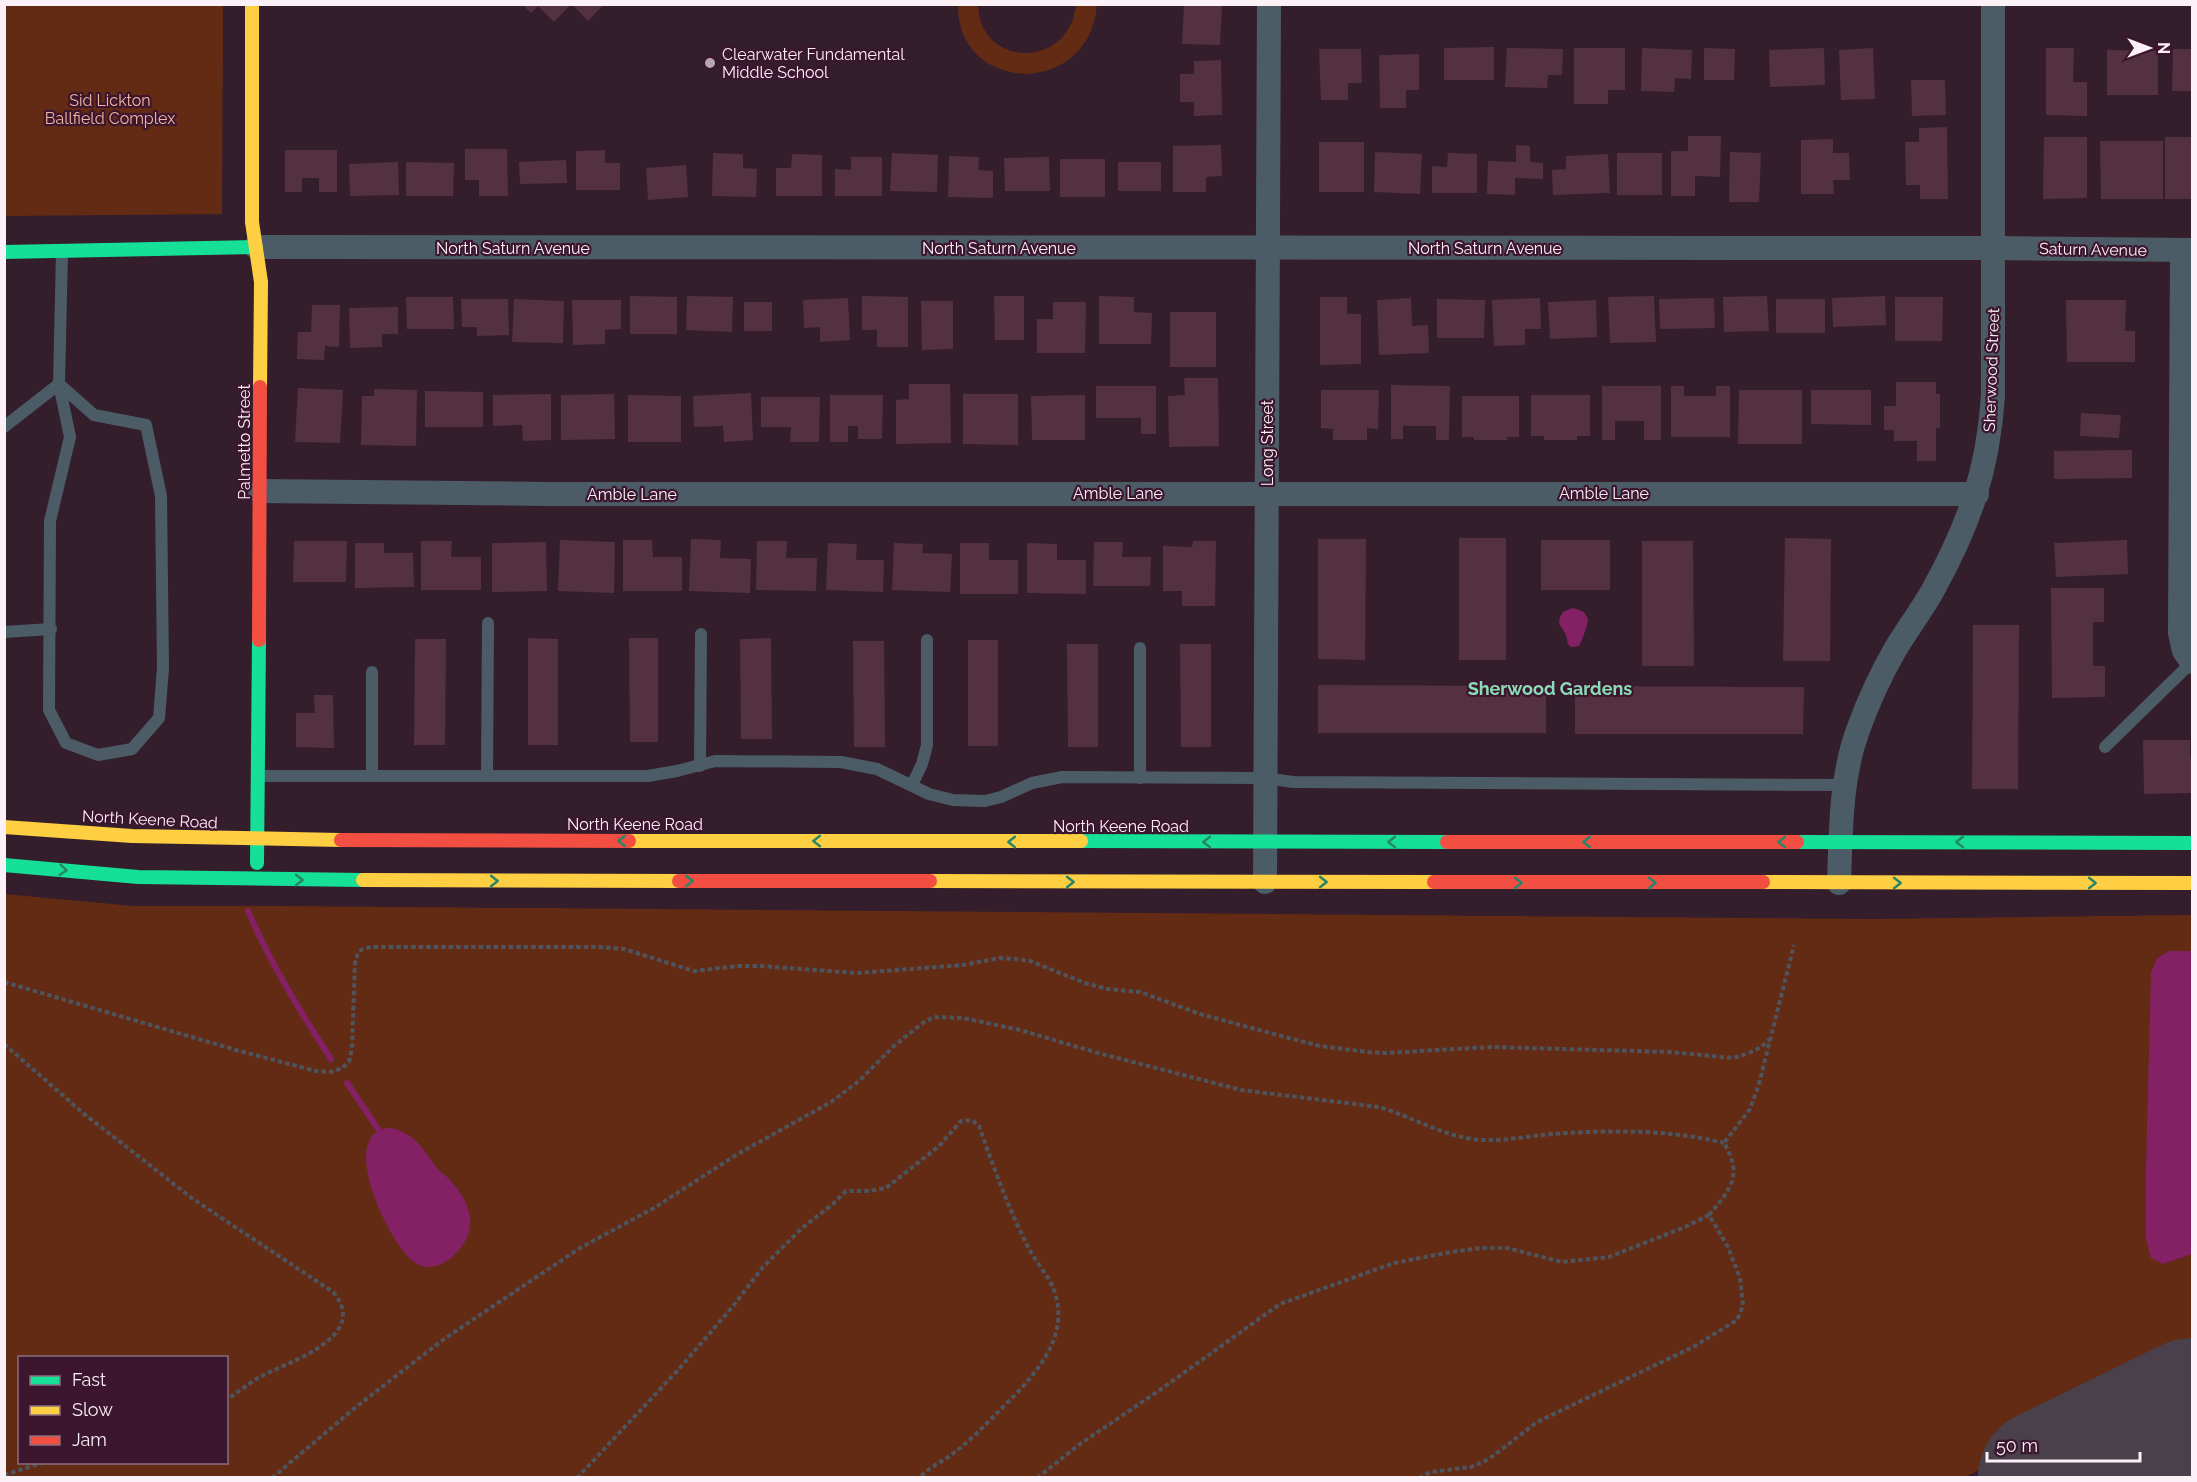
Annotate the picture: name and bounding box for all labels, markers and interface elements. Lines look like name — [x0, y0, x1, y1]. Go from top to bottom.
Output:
north arrow — [2119, 18, 2179, 78]
text: N — [2154, 42, 2173, 54]
place label: Clearwater Fundamental Middle School — [722, 45, 905, 82]
marker: Clearwater Fundamental Middle School — [703, 56, 717, 70]
park label: Sid Lickton Ballfield Complex — [45, 91, 175, 128]
street label: North Saturn Avenue — [436, 239, 590, 258]
street label: North Saturn Avenue — [922, 239, 1076, 258]
street label: North Saturn Avenue — [1408, 239, 1562, 258]
street label: Saturn Avenue — [2039, 239, 2147, 260]
street label: Sherwood Street — [1980, 307, 2003, 432]
street label: Palmetto Street — [235, 384, 254, 500]
street label: Long Street — [1258, 399, 1277, 486]
street label: Amble Lane — [1073, 484, 1163, 503]
street label: Amble Lane — [1559, 484, 1649, 503]
street label: Amble Lane — [587, 485, 677, 504]
district label: Sherwood Gardens — [1468, 678, 1632, 699]
street label: North Keene Road — [82, 806, 218, 833]
street label: North Keene Road — [567, 815, 703, 834]
street label: North Keene Road — [1053, 817, 1189, 836]
one-way arrow — [617, 835, 626, 847]
one-way arrow — [812, 835, 821, 847]
one-way arrow — [1007, 836, 1016, 848]
one-way arrow — [1202, 836, 1211, 848]
one-way arrow — [1387, 836, 1396, 848]
one-way arrow — [1582, 836, 1591, 848]
one-way arrow — [1777, 836, 1786, 848]
one-way arrow — [1955, 836, 1964, 848]
one-way arrow — [58, 863, 67, 876]
one-way arrow — [295, 874, 304, 886]
one-way arrow — [490, 875, 499, 887]
one-way arrow — [685, 875, 694, 887]
one-way arrow — [1065, 876, 1074, 888]
one-way arrow — [1319, 876, 1328, 888]
one-way arrow — [1514, 877, 1523, 889]
one-way arrow — [1648, 877, 1657, 889]
one-way arrow — [1893, 877, 1902, 889]
one-way arrow — [2088, 877, 2097, 889]
legend — [18, 1356, 228, 1464]
text: Fast — [72, 1369, 106, 1390]
text: Slow — [72, 1399, 113, 1420]
scale bar — [1987, 1425, 2140, 1463]
text: Jam — [72, 1429, 107, 1450]
text: 50 m — [1996, 1435, 2038, 1456]

